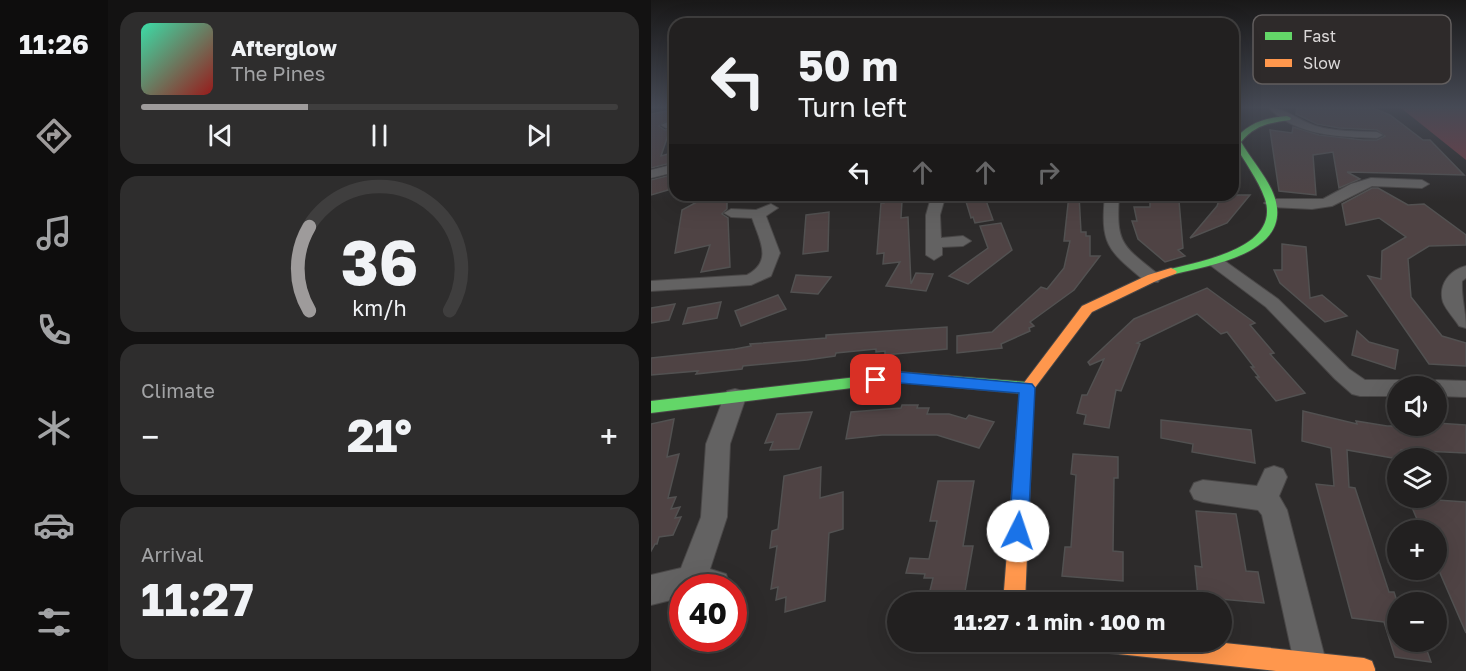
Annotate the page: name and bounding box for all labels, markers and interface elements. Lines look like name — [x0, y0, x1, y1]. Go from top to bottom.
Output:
legend — [1253, 15, 1451, 84]
text: Fast — [1303, 26, 1336, 46]
text: 11:26 — [19, 28, 89, 60]
text: Afterglow — [231, 34, 337, 61]
text: 50 m — [798, 40, 898, 90]
icon: left — [699, 42, 777, 120]
text: Slow — [1303, 53, 1341, 73]
text: The Pines — [231, 61, 325, 85]
text: Turn left — [798, 91, 907, 123]
icon: directions — [33, 115, 75, 157]
icon: previous — [204, 119, 237, 152]
icon: pause — [363, 119, 396, 152]
icon: next — [522, 119, 555, 152]
icon: left — [843, 156, 876, 189]
icon: ahead — [906, 156, 939, 189]
icon: ahead — [969, 156, 1002, 189]
icon: right — [1032, 156, 1065, 189]
icon: music — [33, 212, 75, 254]
text: 36 — [341, 224, 418, 299]
text: km/h — [352, 295, 407, 321]
icon: phone — [33, 309, 75, 351]
pin — [850, 354, 901, 405]
icon: arrive — [859, 363, 892, 396]
map controls — [1387, 376, 1447, 652]
button: sound — [1387, 376, 1447, 436]
text: Climate — [141, 378, 215, 402]
icon: climate — [33, 407, 75, 449]
text: 21° — [347, 408, 412, 462]
text: − — [141, 417, 159, 456]
text: + — [600, 417, 618, 456]
button: layers — [1387, 448, 1447, 508]
position arrow — [986, 499, 1050, 563]
icon: car — [33, 504, 75, 546]
button: + — [1387, 520, 1447, 580]
text: Arrival — [141, 542, 204, 566]
text: 11:27 — [141, 572, 254, 626]
speed limit sign: 40 — [669, 574, 747, 652]
button: − — [1387, 592, 1447, 652]
icon: filters — [33, 601, 75, 643]
text: 11:27 · 1 min · 100 m — [954, 608, 1165, 635]

